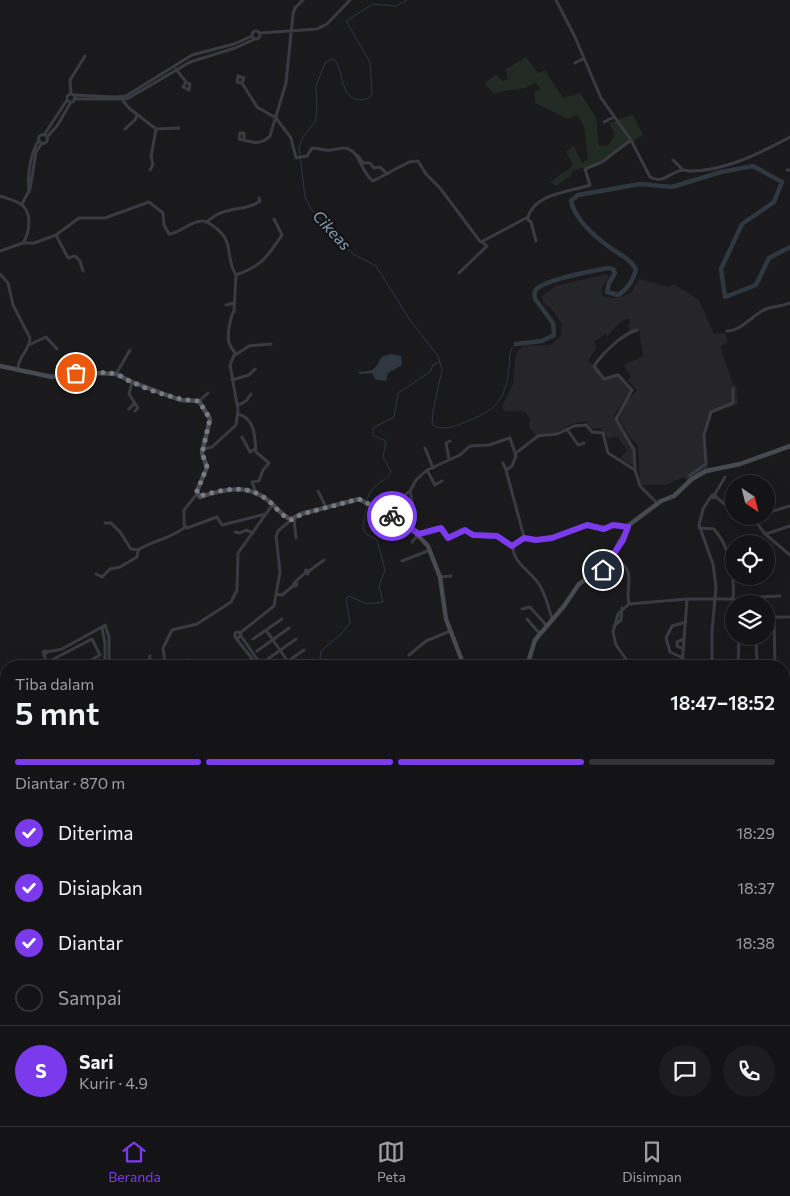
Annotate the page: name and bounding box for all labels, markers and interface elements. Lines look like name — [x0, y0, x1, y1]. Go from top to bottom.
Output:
water label: Cikeas — [309, 206, 356, 253]
pin — [55, 352, 97, 394]
icon: bag — [62, 359, 90, 387]
north arrow — [725, 475, 775, 525]
map controls — [725, 475, 775, 645]
courier — [367, 491, 417, 541]
icon: bike — [378, 502, 406, 530]
button: locate — [725, 535, 775, 585]
pin — [582, 549, 624, 591]
icon: home — [589, 556, 617, 584]
button: layers — [725, 595, 775, 645]
text: Tiba dalam — [15, 674, 94, 693]
text: 18:47–18:52 — [670, 691, 775, 714]
text: 5 mnt — [15, 692, 99, 732]
text: Diantar · 870 m — [15, 773, 125, 792]
icon: check — [15, 819, 43, 847]
text: Diterima — [58, 821, 134, 844]
text: 18:29 — [736, 823, 775, 842]
icon: check — [15, 874, 43, 902]
text: Disiapkan — [58, 876, 143, 899]
text: 18:37 — [737, 878, 775, 897]
icon: check — [15, 929, 43, 957]
text: Diantar — [58, 931, 123, 954]
text: 18:38 — [736, 933, 775, 952]
text: Sampai — [58, 986, 122, 1009]
button: chat — [659, 1045, 711, 1097]
button: phone — [723, 1045, 775, 1097]
text: Sari — [79, 1050, 114, 1073]
text: S — [35, 1059, 47, 1082]
text: Kurir · 4.9 — [79, 1073, 148, 1092]
tab: Beranda — [108, 1138, 161, 1185]
tab: Peta — [377, 1138, 406, 1185]
tab: Disimpan — [622, 1138, 682, 1185]

